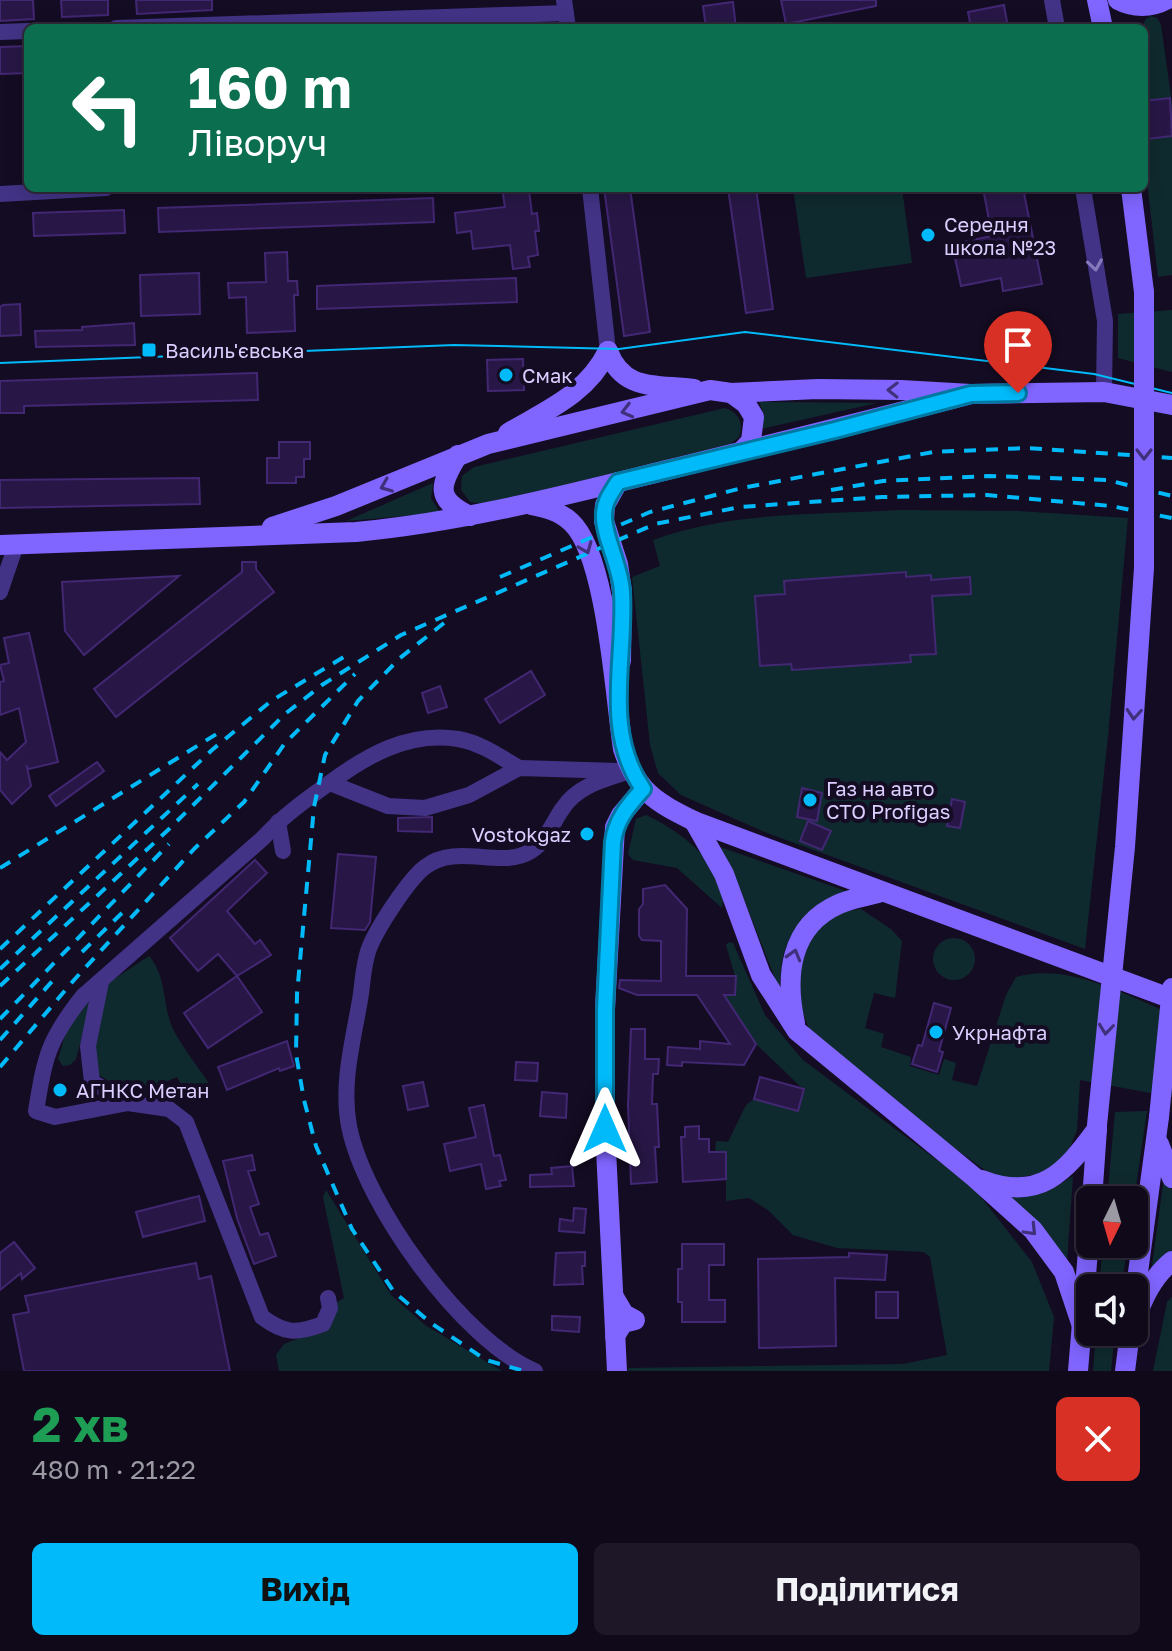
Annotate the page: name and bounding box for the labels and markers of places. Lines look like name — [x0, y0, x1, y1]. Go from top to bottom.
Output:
place label: Середня школа №23 — [944, 212, 1056, 259]
marker: Середня школа №23 — [919, 226, 937, 244]
pin — [984, 311, 1052, 393]
place label: Василь'євська — [165, 338, 304, 362]
marker: Василь'євська — [140, 341, 158, 359]
place label: Смак — [522, 363, 573, 387]
marker: Смак — [497, 366, 515, 384]
place label: Газ на авто СТО Profigas — [826, 776, 950, 823]
marker: Газ на авто СТО Profigas — [801, 791, 819, 809]
place label: Vostokgaz — [472, 822, 571, 846]
marker: Vostokgaz — [578, 825, 596, 843]
place label: Укрнафта — [952, 1020, 1047, 1044]
marker: Укрнафта — [927, 1023, 945, 1041]
place label: АГНКС Метан — [76, 1078, 210, 1102]
marker: АГНКС Метан — [51, 1081, 69, 1099]

